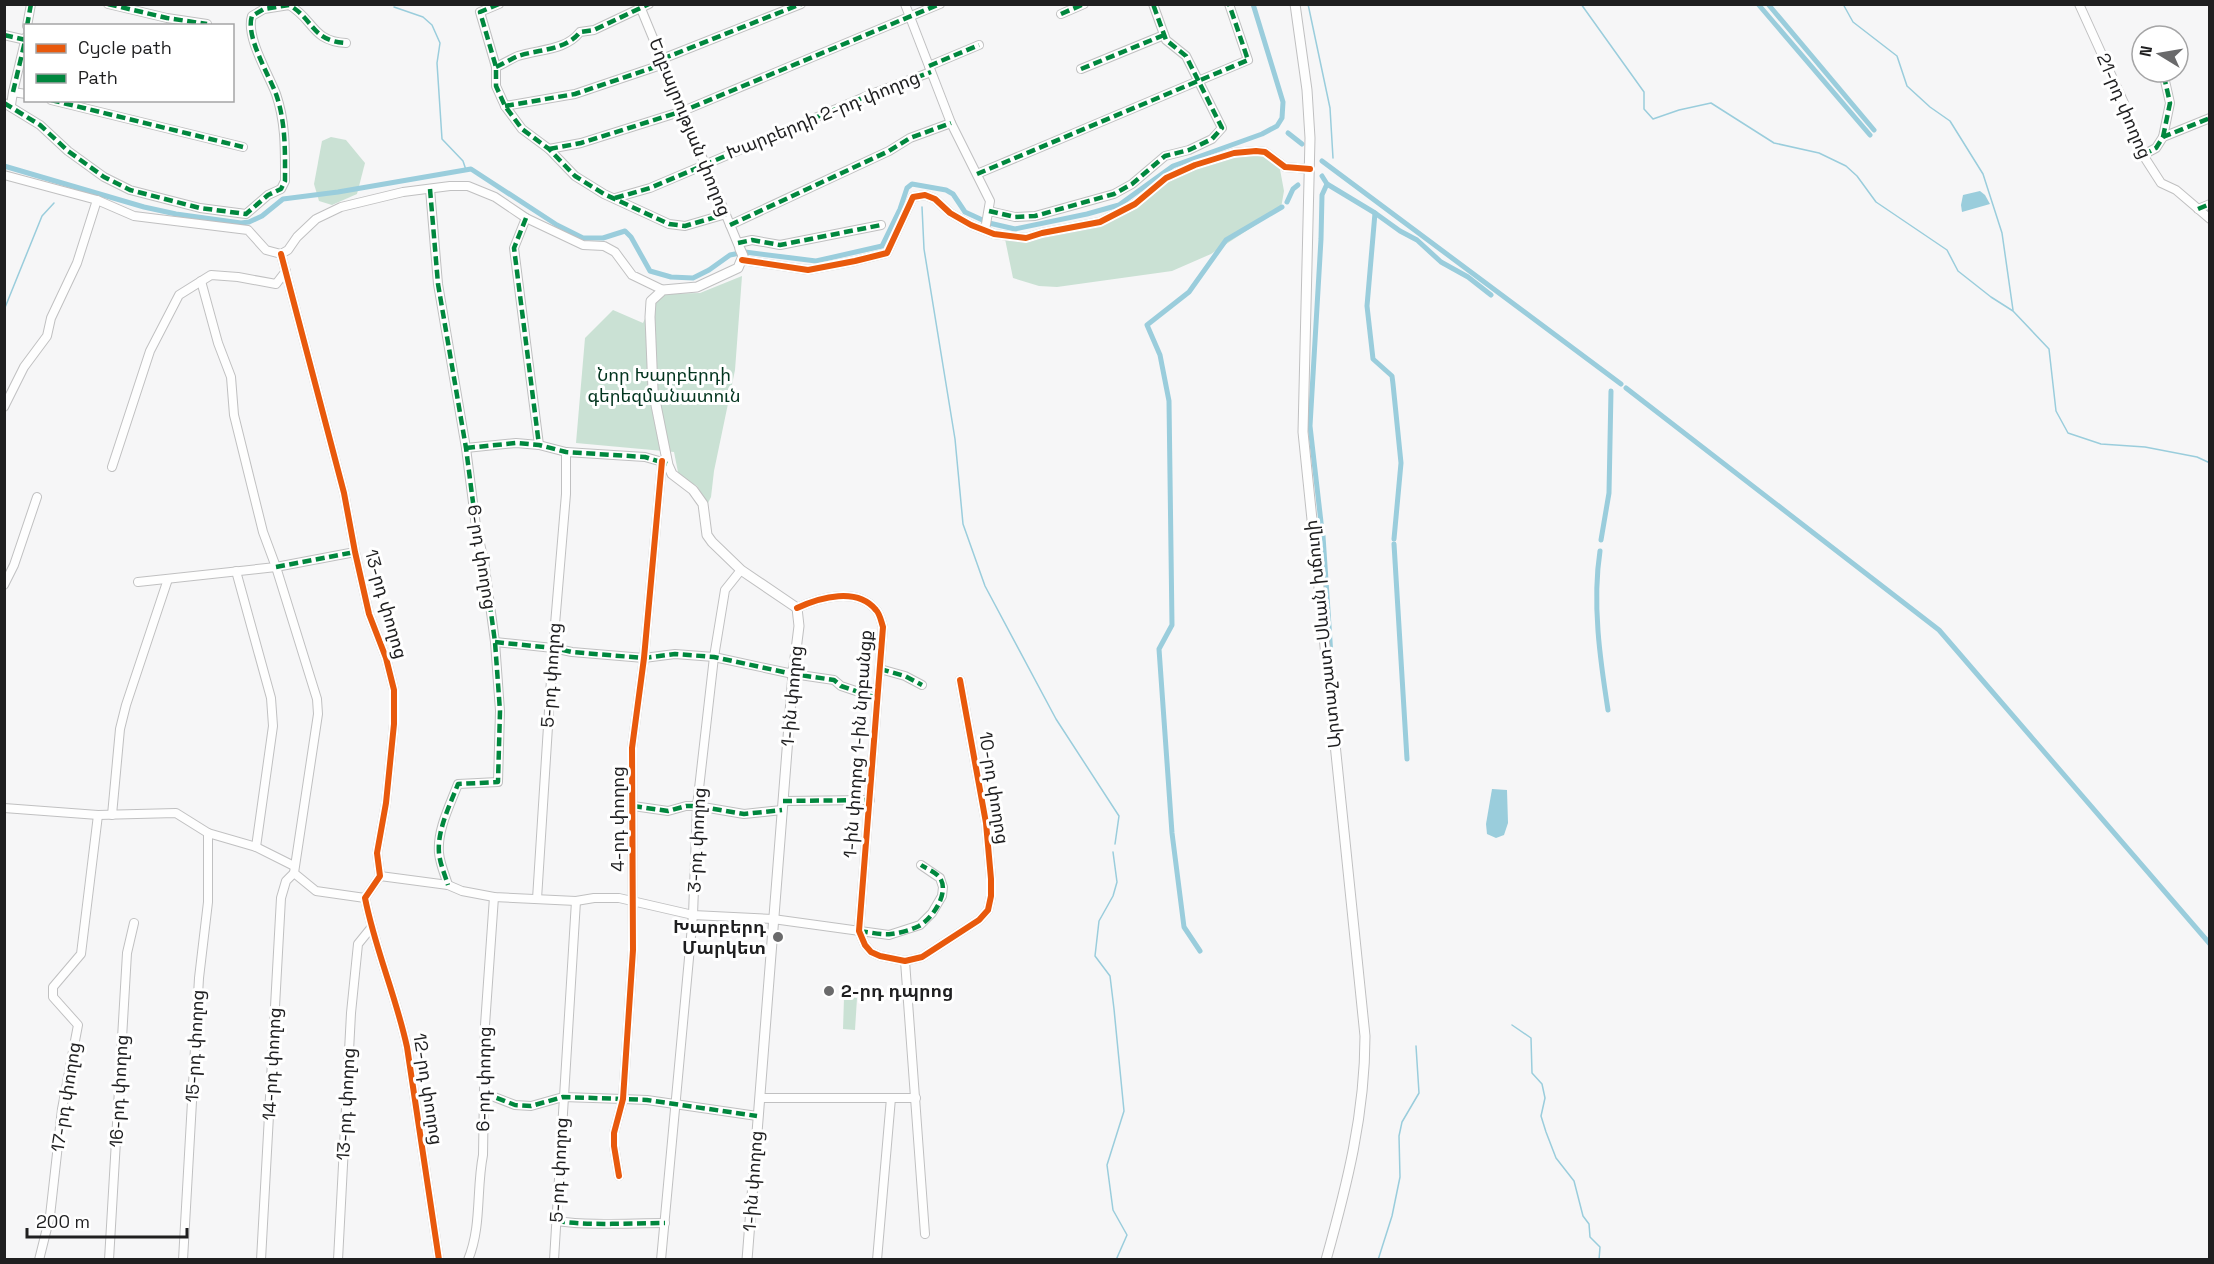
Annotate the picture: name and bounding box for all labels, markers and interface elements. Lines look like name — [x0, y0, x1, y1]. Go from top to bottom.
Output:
legend — [24, 24, 234, 102]
north arrow — [2130, 24, 2190, 84]
street label: Եղբայրության փողոց — [644, 34, 737, 219]
text: Cycle path — [78, 36, 172, 59]
text: N — [2134, 44, 2157, 59]
street label: 21-րդ փողոց — [2092, 49, 2157, 162]
street label: Խարբերդի 2-րդ փողոց — [723, 65, 923, 164]
text: Path — [78, 66, 118, 89]
park label: Նոր Խարբերդի գերեզմանատուն — [587, 363, 741, 407]
street label: 6-րդ փողոց — [463, 503, 502, 611]
street label: Արտաշատ-Սևան խճուղի — [1299, 519, 1346, 749]
street label: 13-րդ փողոց — [360, 546, 413, 661]
street label: 5-րդ փողոց — [535, 622, 566, 728]
street label: 1-ին փողոց 1-ին նրբանցք — [838, 629, 877, 859]
street label: 1-ին փողոց — [776, 645, 807, 747]
street label: 10-րդ փողոց — [974, 730, 1015, 846]
street label: 4-րդ փողոց — [606, 766, 629, 872]
street label: 3-րդ փողոց — [682, 787, 711, 893]
place label: Խարբերդ Մարկետ — [673, 915, 766, 959]
marker: Խարբերդ Մարկետ — [771, 930, 785, 944]
place label: 2-րդ դպրոց — [841, 979, 953, 1002]
marker: 2-րդ դպրոց — [822, 984, 836, 998]
street label: 15-րդ փողոց — [180, 989, 209, 1103]
street label: 14-րդ փողոց — [257, 1007, 286, 1121]
street label: 6-րդ փողոց — [471, 1026, 496, 1132]
street label: 12-րդ փողոց — [408, 1031, 449, 1146]
street label: 16-րդ փողոց — [104, 1034, 133, 1148]
street label: 17-րդ փողոց — [45, 1040, 86, 1154]
street label: 13-րդ փողոց — [331, 1047, 360, 1161]
street label: 5-րդ փողոց — [544, 1117, 573, 1223]
street label: 1-ին փողոց — [737, 1130, 768, 1232]
scale bar — [27, 1201, 188, 1239]
text: 200 m — [36, 1210, 90, 1233]

